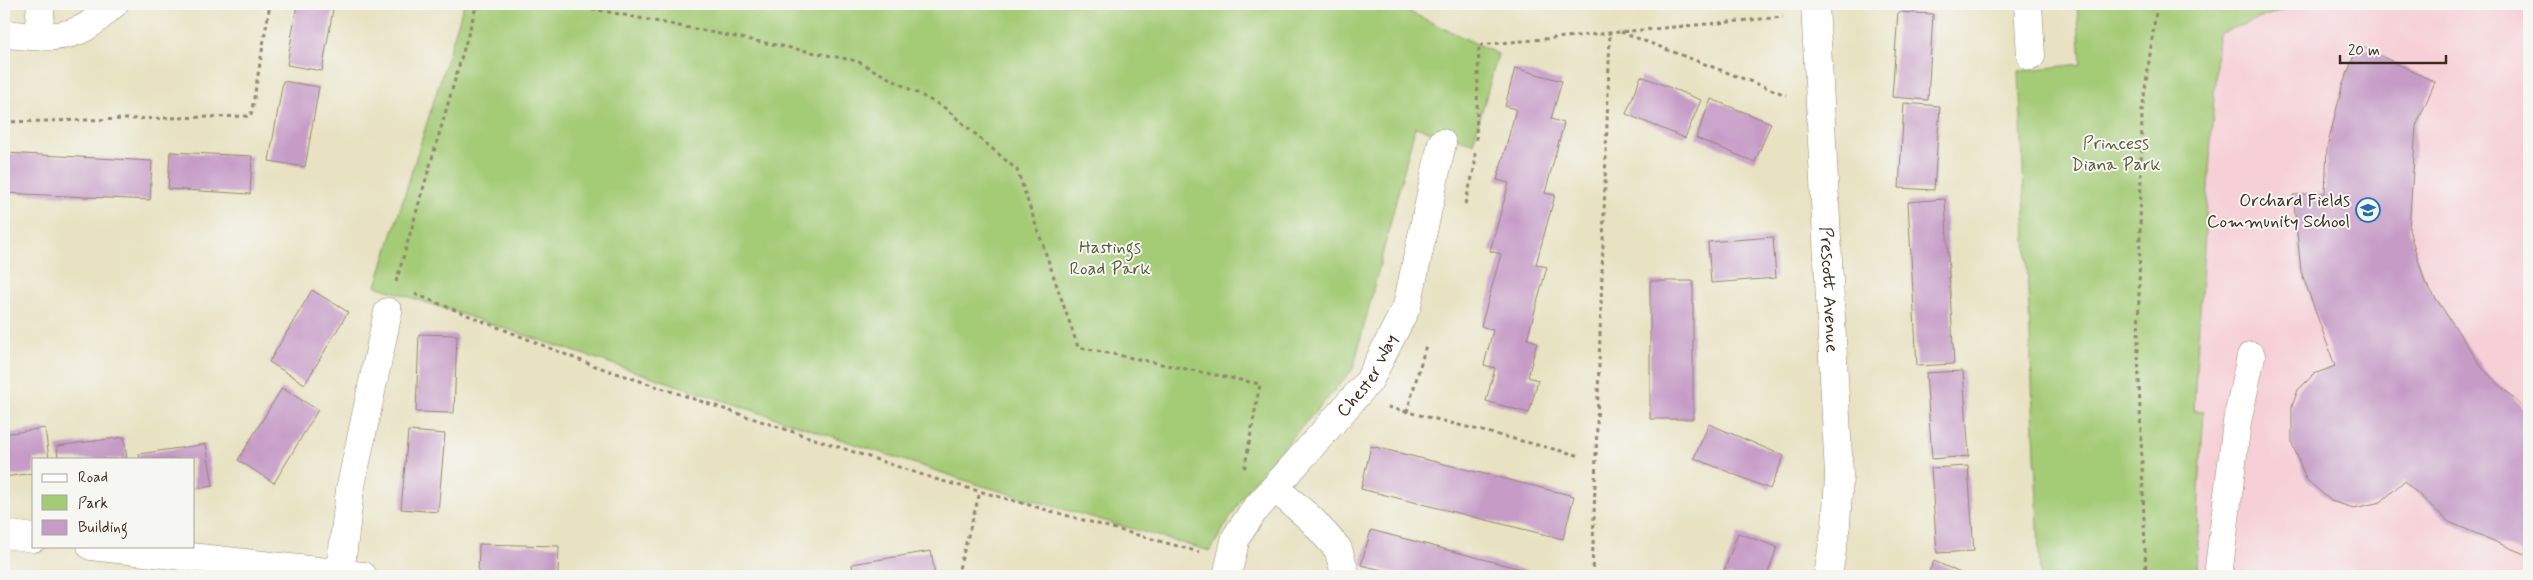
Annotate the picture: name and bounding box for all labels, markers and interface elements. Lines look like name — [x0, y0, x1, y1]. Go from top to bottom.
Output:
scale bar — [2340, 32, 2447, 64]
text: 20 m — [2348, 41, 2380, 61]
park label: Princess Diana Park — [2071, 132, 2161, 177]
place label: Orchard Fields Community School — [2207, 189, 2350, 234]
school or university icon: Orchard Fields Community School — [2355, 197, 2381, 223]
street label: Prescott Avenue — [1813, 226, 1844, 353]
park label: Hastings Road Park — [1069, 236, 1151, 281]
street label: Chester Way — [1332, 330, 1404, 423]
legend — [32, 458, 195, 548]
text: Road — [78, 468, 108, 488]
text: Park — [78, 494, 108, 514]
text: Building — [78, 518, 128, 539]

